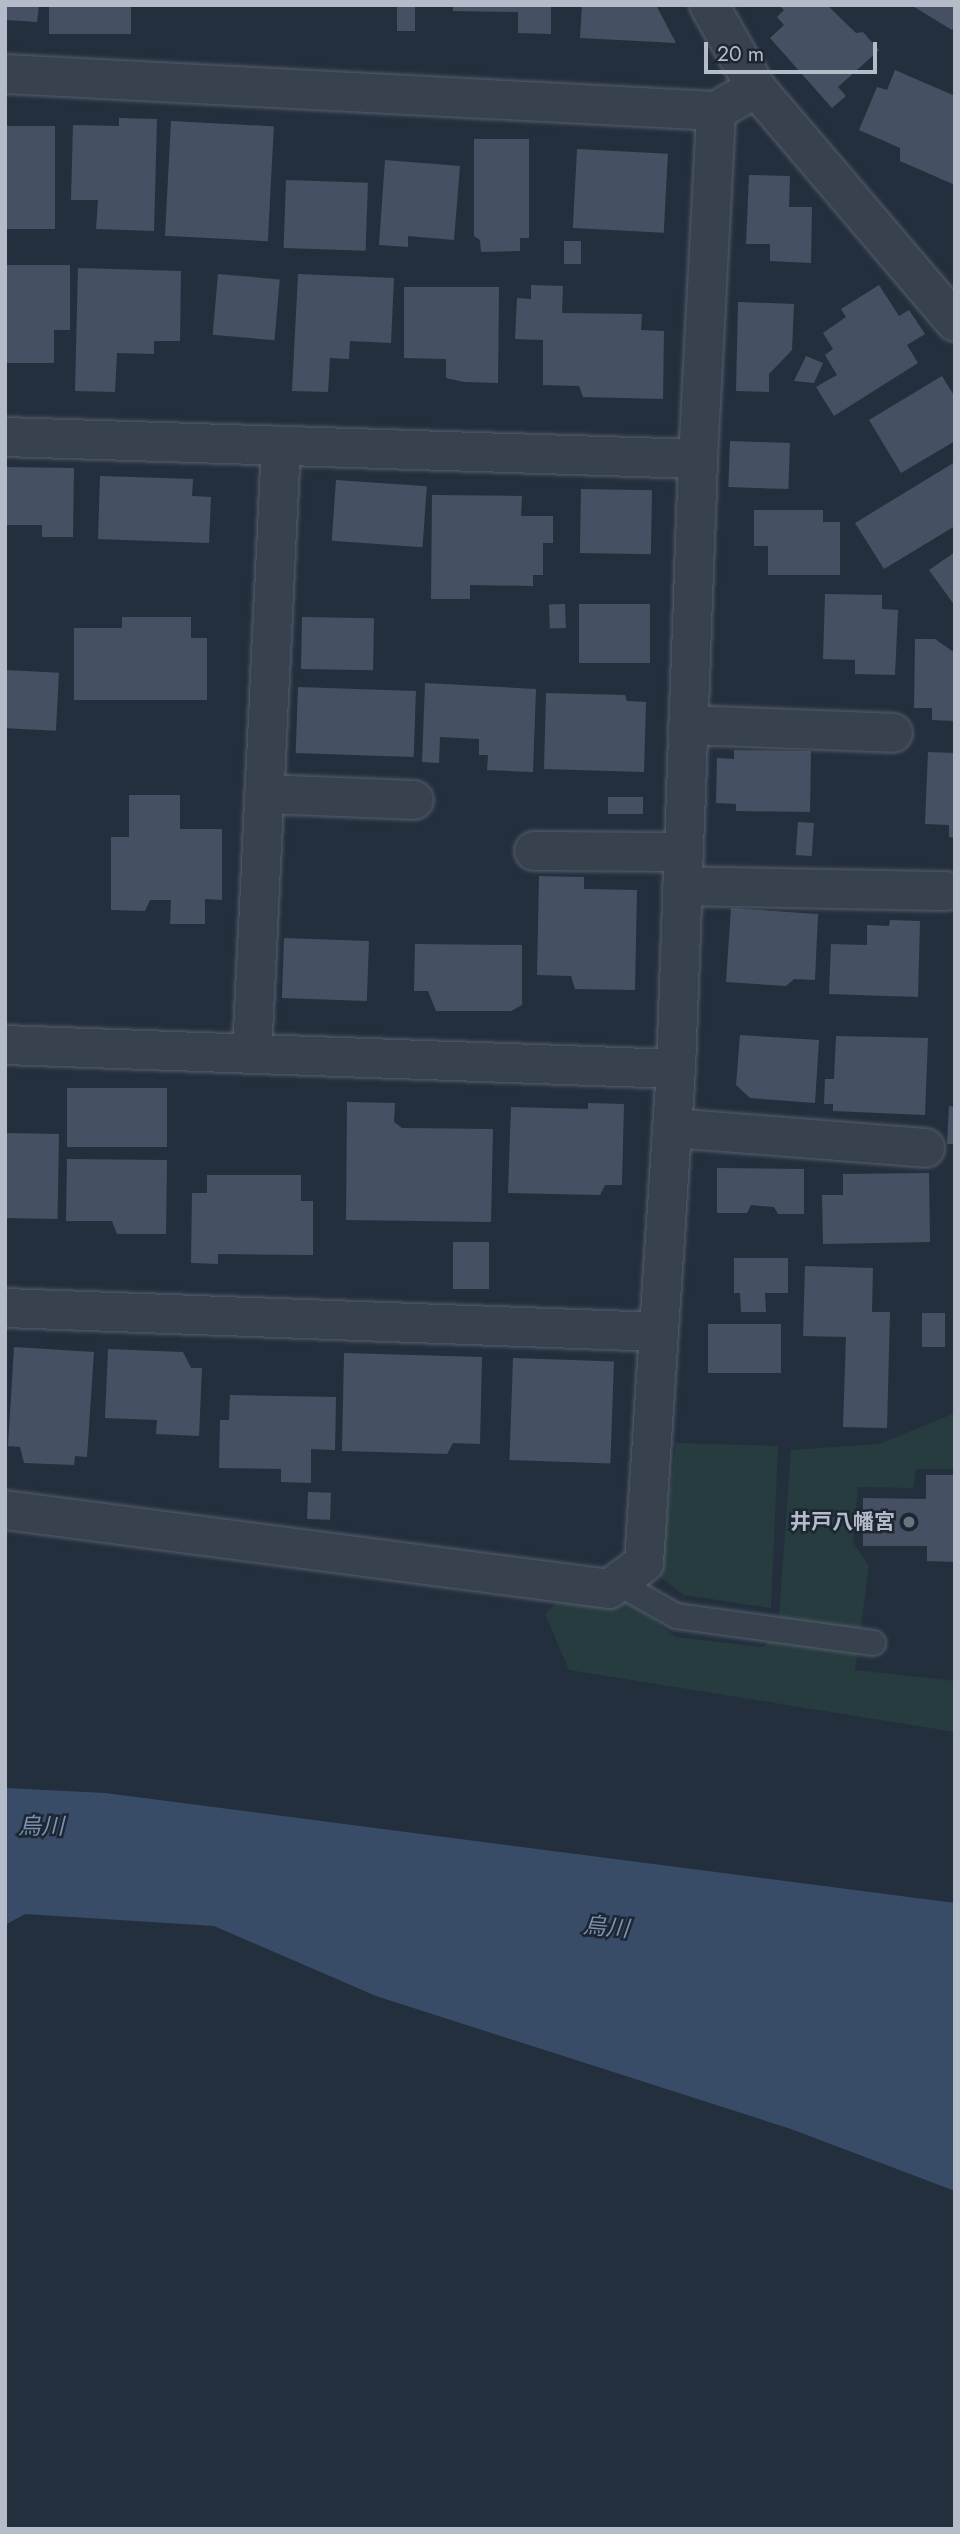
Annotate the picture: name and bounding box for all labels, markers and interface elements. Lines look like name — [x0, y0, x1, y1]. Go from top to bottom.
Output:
scale bar — [708, 28, 881, 72]
text: 20 m — [717, 39, 764, 69]
place label: 井戸八幡宮 — [790, 1509, 895, 1535]
marker: 井戸八幡宮 — [901, 1514, 917, 1530]
water label: 烏川 — [18, 1812, 64, 1840]
water label: 烏川 — [582, 1911, 630, 1943]

